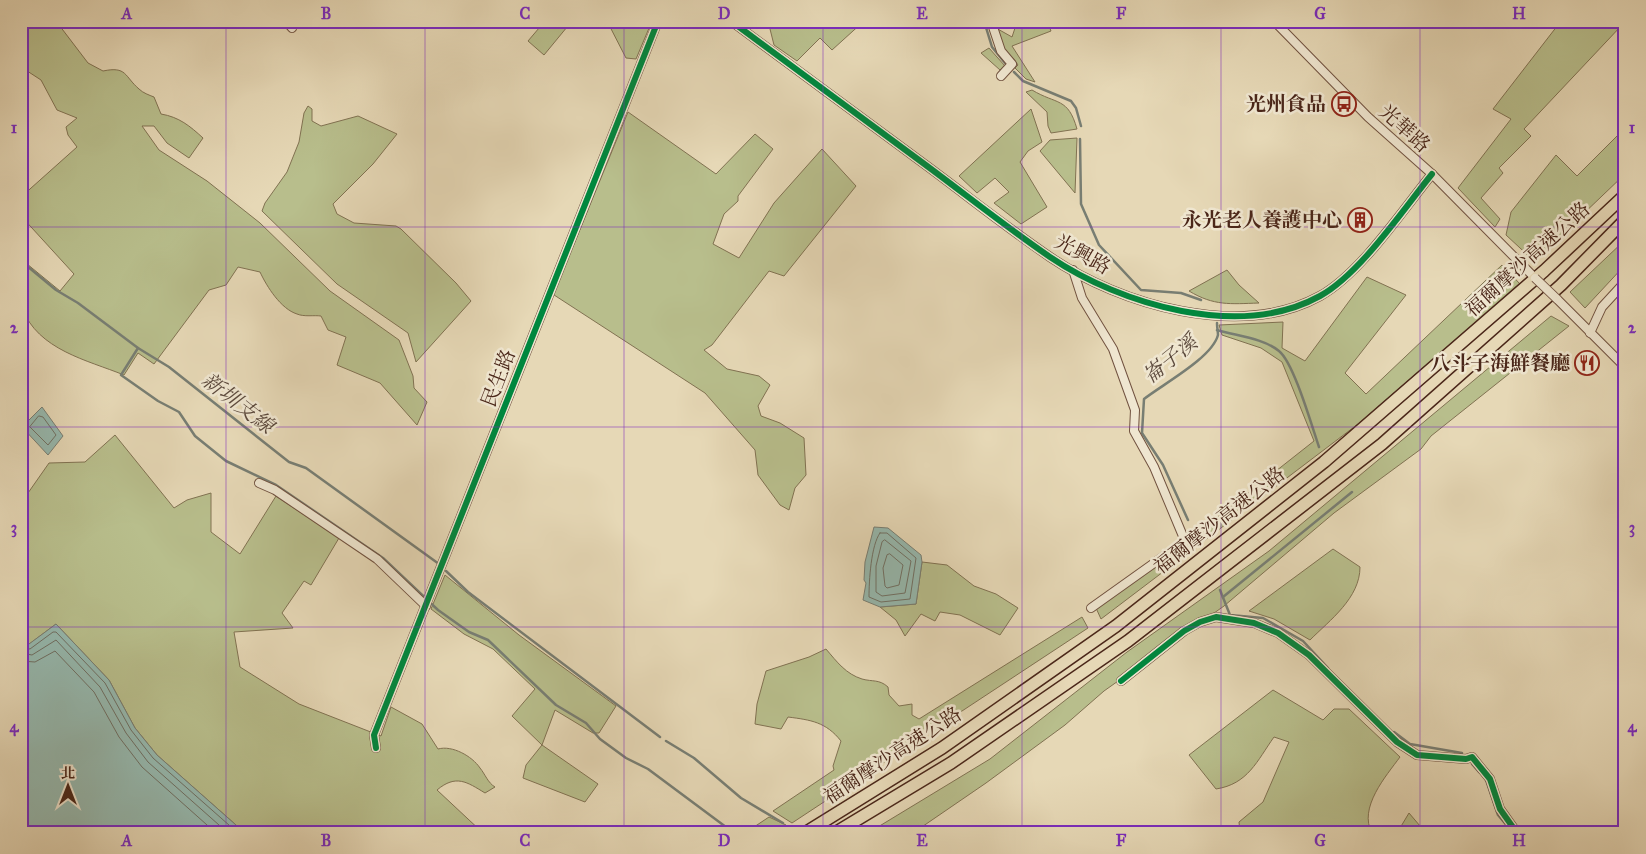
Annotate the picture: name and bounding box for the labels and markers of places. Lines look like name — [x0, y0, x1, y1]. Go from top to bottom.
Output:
bus stop icon: 光州食品 — [1331, 91, 1357, 117]
place label: 光州食品 — [1246, 92, 1326, 116]
building icon: 永光老人養護中心 — [1347, 207, 1373, 233]
place label: 永光老人養護中心 — [1182, 208, 1342, 232]
restaurant icon: 八斗子海鮮餐廳 — [1574, 350, 1600, 376]
place label: 八斗子海鮮餐廳 — [1430, 351, 1570, 375]

